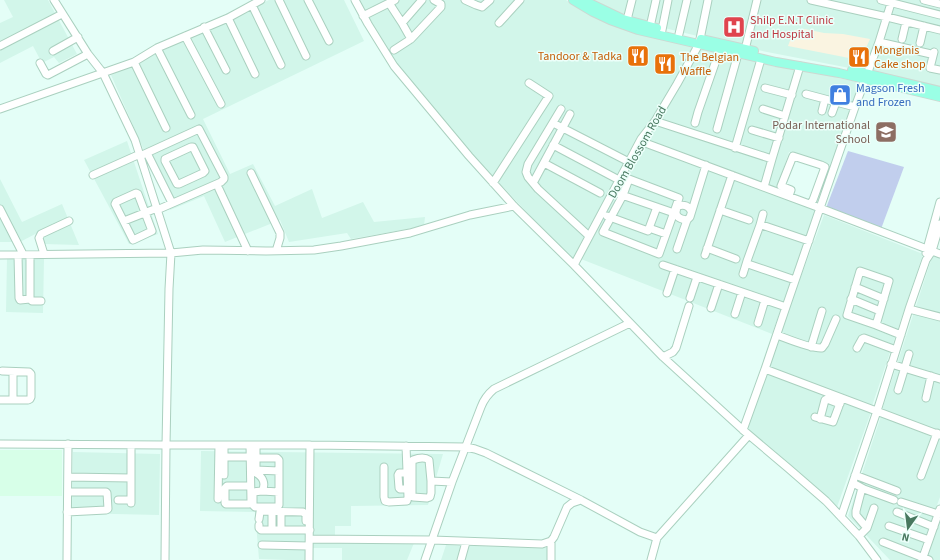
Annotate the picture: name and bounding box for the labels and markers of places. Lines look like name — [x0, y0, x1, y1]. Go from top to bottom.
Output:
place label: Shilp E.N.T Clinic and Hospital — [750, 12, 834, 43]
hospital icon: Shilp E.N.T Clinic and Hospital — [721, 14, 747, 40]
place label: Monginis Cake shop — [874, 42, 926, 73]
restaurant icon: Tandoor & Tadka — [625, 43, 651, 69]
restaurant icon: Monginis Cake shop — [846, 44, 872, 70]
place label: Tandoor & Tadka — [538, 48, 622, 65]
place label: The Belgian Waffle — [680, 49, 739, 80]
restaurant icon: The Belgian Waffle — [652, 51, 678, 77]
place label: Magson Fresh and Frozen — [856, 80, 925, 111]
shop icon: Magson Fresh and Frozen — [827, 82, 853, 108]
place label: Podar International School — [772, 117, 870, 148]
school or university icon: Podar International School — [873, 119, 899, 145]

